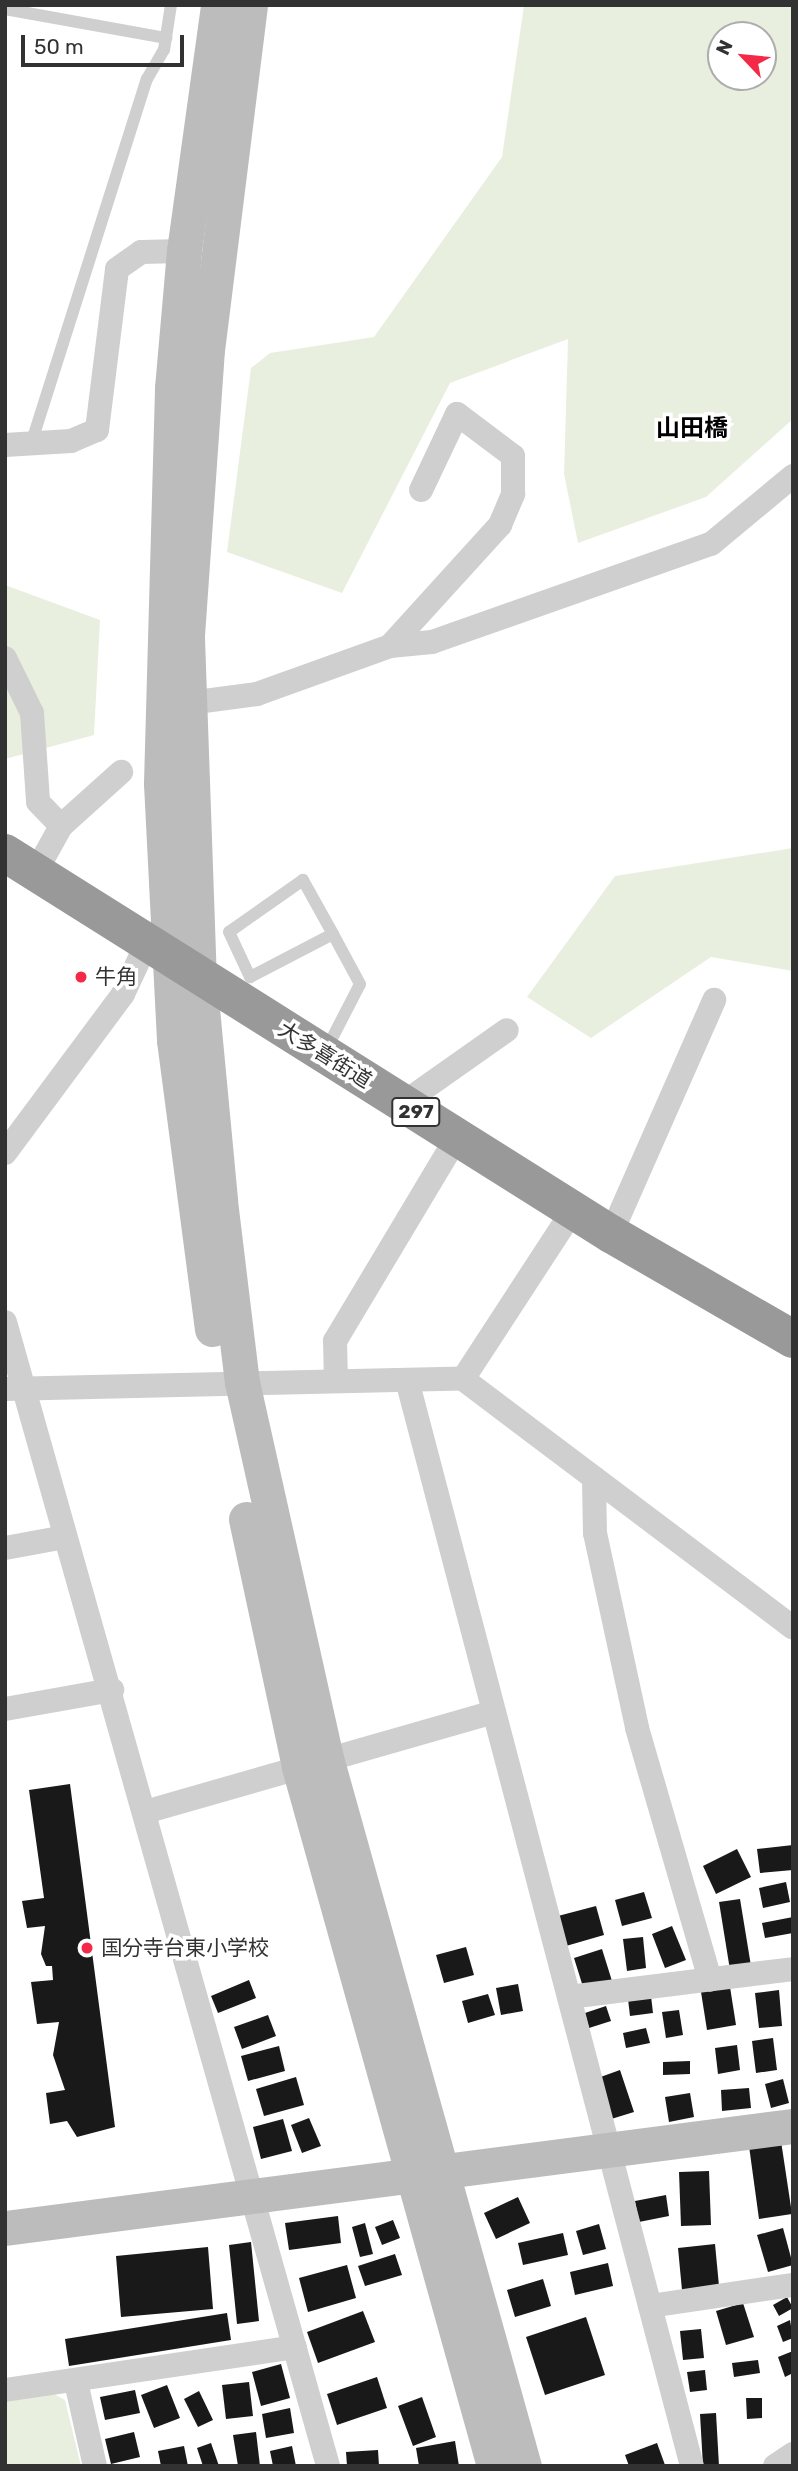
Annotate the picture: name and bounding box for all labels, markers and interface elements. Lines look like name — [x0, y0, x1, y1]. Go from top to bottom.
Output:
scale bar — [24, 21, 187, 65]
north arrow — [707, 21, 777, 91]
text: 50 m — [34, 34, 84, 59]
text: N — [711, 36, 738, 59]
district label: 山田橋 — [656, 415, 728, 443]
place label: 牛角 — [95, 964, 137, 990]
marker: 牛角 — [73, 969, 89, 985]
street label: 大多喜街道 — [274, 1016, 376, 1094]
road number: 297 — [390, 1096, 442, 1128]
place label: 国分寺台東小学校 — [101, 1935, 269, 1961]
marker: 国分寺台東小学校 — [79, 1940, 95, 1956]

